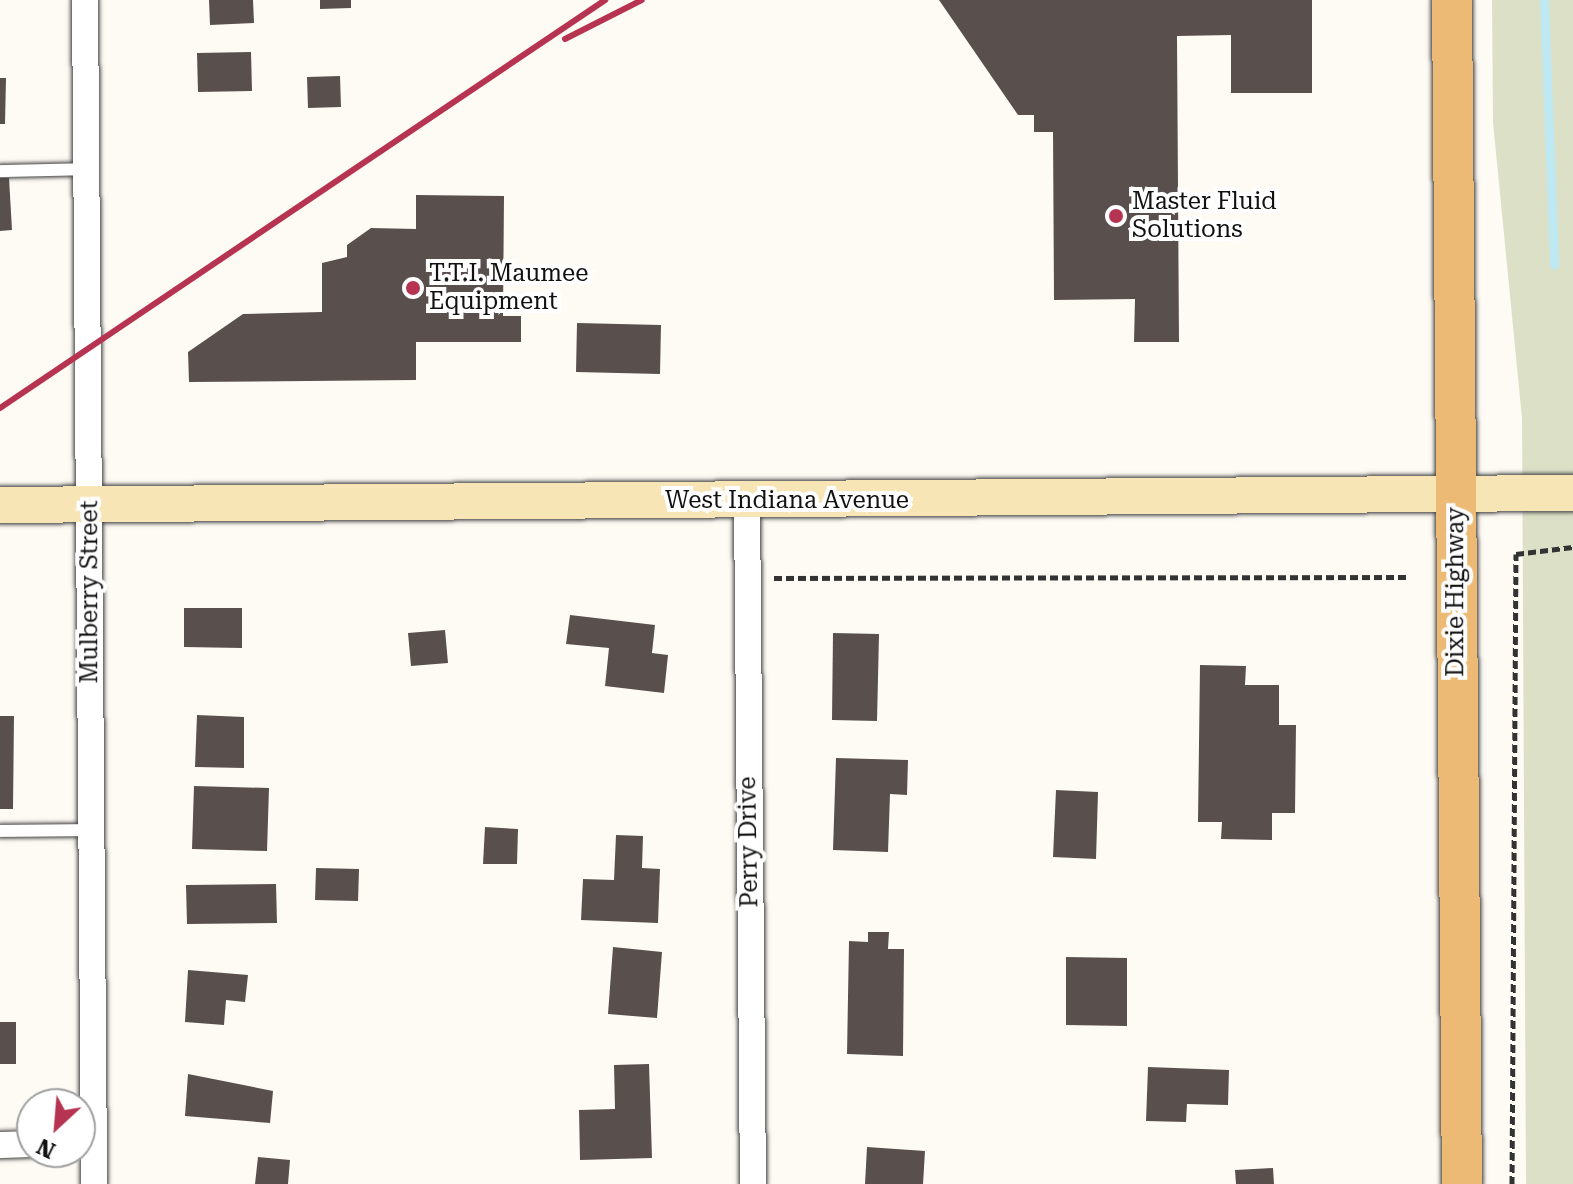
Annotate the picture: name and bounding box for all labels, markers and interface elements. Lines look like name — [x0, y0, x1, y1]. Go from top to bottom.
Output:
place label: Master Fluid Solutions — [1132, 188, 1277, 244]
marker: Master Fluid Solutions — [1107, 207, 1125, 225]
place label: T.T.I. Maumee Equipment — [429, 260, 589, 316]
marker: T.T.I. Maumee Equipment — [404, 279, 422, 297]
street label: West Indiana Avenue — [665, 487, 909, 515]
street label: Mulberry Street — [76, 500, 104, 684]
street label: Dixie Highway — [1442, 507, 1470, 677]
street label: Perry Drive — [733, 776, 765, 908]
north arrow — [16, 1088, 96, 1168]
text: N — [33, 1133, 59, 1163]

